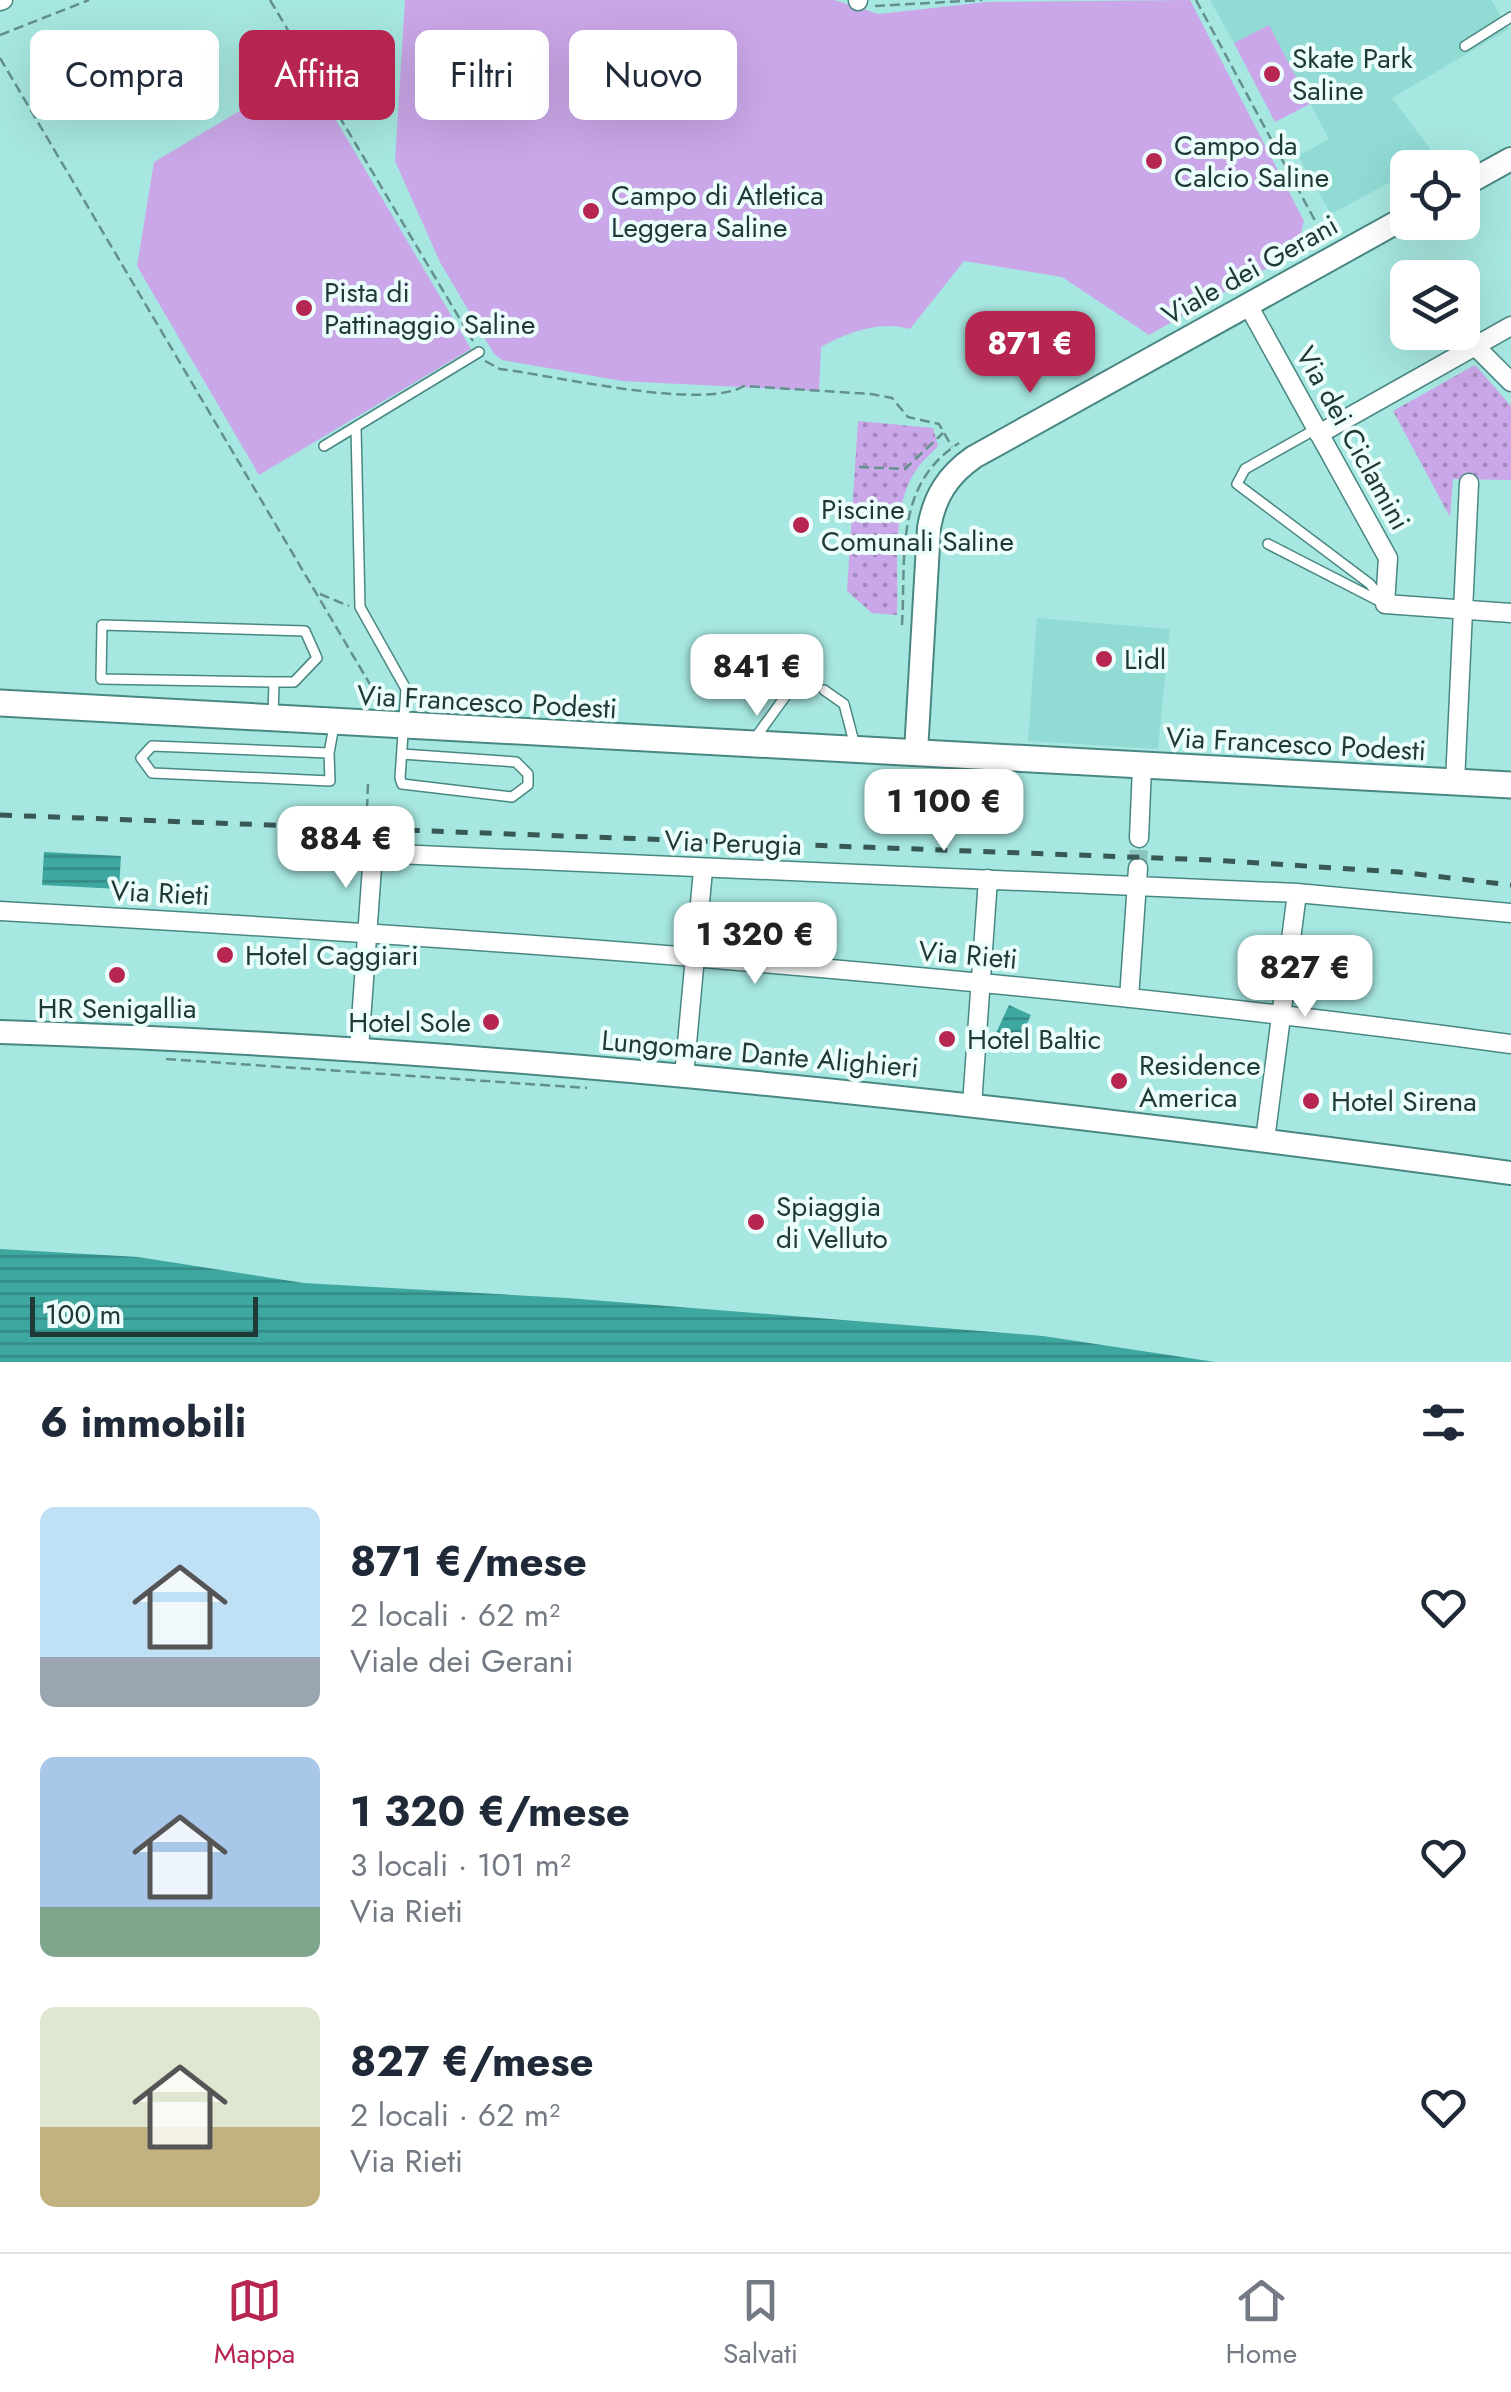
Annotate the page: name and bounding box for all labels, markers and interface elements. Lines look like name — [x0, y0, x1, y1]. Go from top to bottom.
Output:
chip: Compra — [30, 30, 219, 120]
chip: Affitta — [239, 30, 395, 120]
chip: Filtri — [415, 30, 549, 120]
chip: Nuovo — [569, 30, 737, 120]
place label: Skate Park Saline — [1292, 38, 1413, 111]
marker: Skate Park Saline — [1261, 63, 1283, 85]
place label: Campo da Calcio Saline — [1174, 125, 1329, 198]
marker: Campo da Calcio Saline — [1143, 150, 1165, 172]
map controls — [1390, 150, 1480, 350]
button: locate — [1390, 150, 1480, 240]
place label: Campo di Atletica Leggera Saline — [611, 175, 824, 248]
marker: Campo di Atletica Leggera Saline — [580, 200, 602, 222]
street label: Viale dei Gerani — [1154, 205, 1346, 335]
button: layers — [1390, 260, 1480, 350]
place label: Pista di Pattinaggio Saline — [324, 272, 535, 345]
marker: Pista di Pattinaggio Saline — [293, 297, 315, 319]
pin: 871 € — [960, 311, 1100, 396]
text: 871 € — [987, 320, 1073, 366]
street label: Via dei Ciclamini — [1285, 339, 1421, 537]
place label: Piscine Comunali Saline — [821, 489, 1014, 562]
marker: Piscine Comunali Saline — [790, 514, 812, 536]
pin: 841 € — [687, 634, 827, 719]
place label: Lidl — [1124, 639, 1166, 680]
text: 841 € — [712, 643, 802, 689]
marker: Lidl — [1093, 648, 1115, 670]
street label: Via Francesco Podesti — [356, 675, 618, 729]
street label: Via Francesco Podesti — [1165, 717, 1427, 771]
pin: 1 100 € — [852, 769, 1036, 854]
text: 1 100 € — [886, 778, 1002, 824]
pin: 884 € — [276, 806, 416, 891]
text: 884 € — [299, 815, 393, 861]
street label: Via Perugia — [664, 820, 802, 866]
street label: Via Rieti — [109, 870, 211, 916]
pin: 1 320 € — [663, 902, 847, 987]
text: 1 320 € — [696, 911, 814, 957]
street label: Via Rieti — [917, 930, 1019, 980]
place label: Hotel Caggiari — [245, 935, 419, 976]
pin: 827 € — [1235, 935, 1375, 1020]
marker: Hotel Caggiari — [214, 944, 236, 966]
text: 827 € — [1260, 944, 1350, 990]
marker: HR Senigallia — [106, 964, 128, 986]
place label: HR Senigallia — [38, 988, 196, 1029]
place label: Hotel Sole — [348, 1002, 471, 1043]
marker: Hotel Sole — [480, 1011, 502, 1033]
place label: Hotel Baltic — [967, 1019, 1101, 1060]
street label: Lungomare Dante Alighieri — [600, 1020, 920, 1088]
marker: Hotel Baltic — [936, 1028, 958, 1050]
place label: Residence America — [1139, 1045, 1261, 1118]
marker: Residence America — [1108, 1070, 1130, 1092]
place label: Hotel Sirena — [1331, 1081, 1477, 1122]
marker: Hotel Sirena — [1300, 1090, 1322, 1112]
place label: Spiaggia di Velluto — [776, 1186, 888, 1259]
marker: Spiaggia di Velluto — [745, 1211, 767, 1233]
scale bar — [30, 1292, 258, 1336]
text: 100 m — [45, 1294, 121, 1335]
text: 6 immobili — [40, 1392, 246, 1453]
icon: filters — [1416, 1395, 1471, 1450]
text: 871 €/mese — [350, 1531, 587, 1592]
icon: home — [120, 1547, 240, 1667]
icon: heart — [1416, 1580, 1471, 1635]
text: 2 locali · 62 m² — [350, 1592, 560, 1638]
text: Viale dei Gerani — [350, 1638, 574, 1684]
text: 1 320 €/mese — [350, 1781, 630, 1842]
icon: home — [120, 1797, 240, 1917]
icon: heart — [1416, 1830, 1471, 1885]
text: 3 locali · 101 m² — [350, 1842, 571, 1888]
text: Via Rieti — [350, 1888, 463, 1934]
text: 827 €/mese — [350, 2031, 594, 2092]
icon: home — [120, 2047, 240, 2167]
icon: heart — [1416, 2080, 1471, 2135]
text: 2 locali · 62 m² — [350, 2092, 560, 2138]
text: Via Rieti — [350, 2138, 463, 2184]
tab: Mappa — [214, 2273, 295, 2374]
tab: Salvati — [723, 2273, 798, 2374]
tab: Home — [1226, 2273, 1297, 2374]

